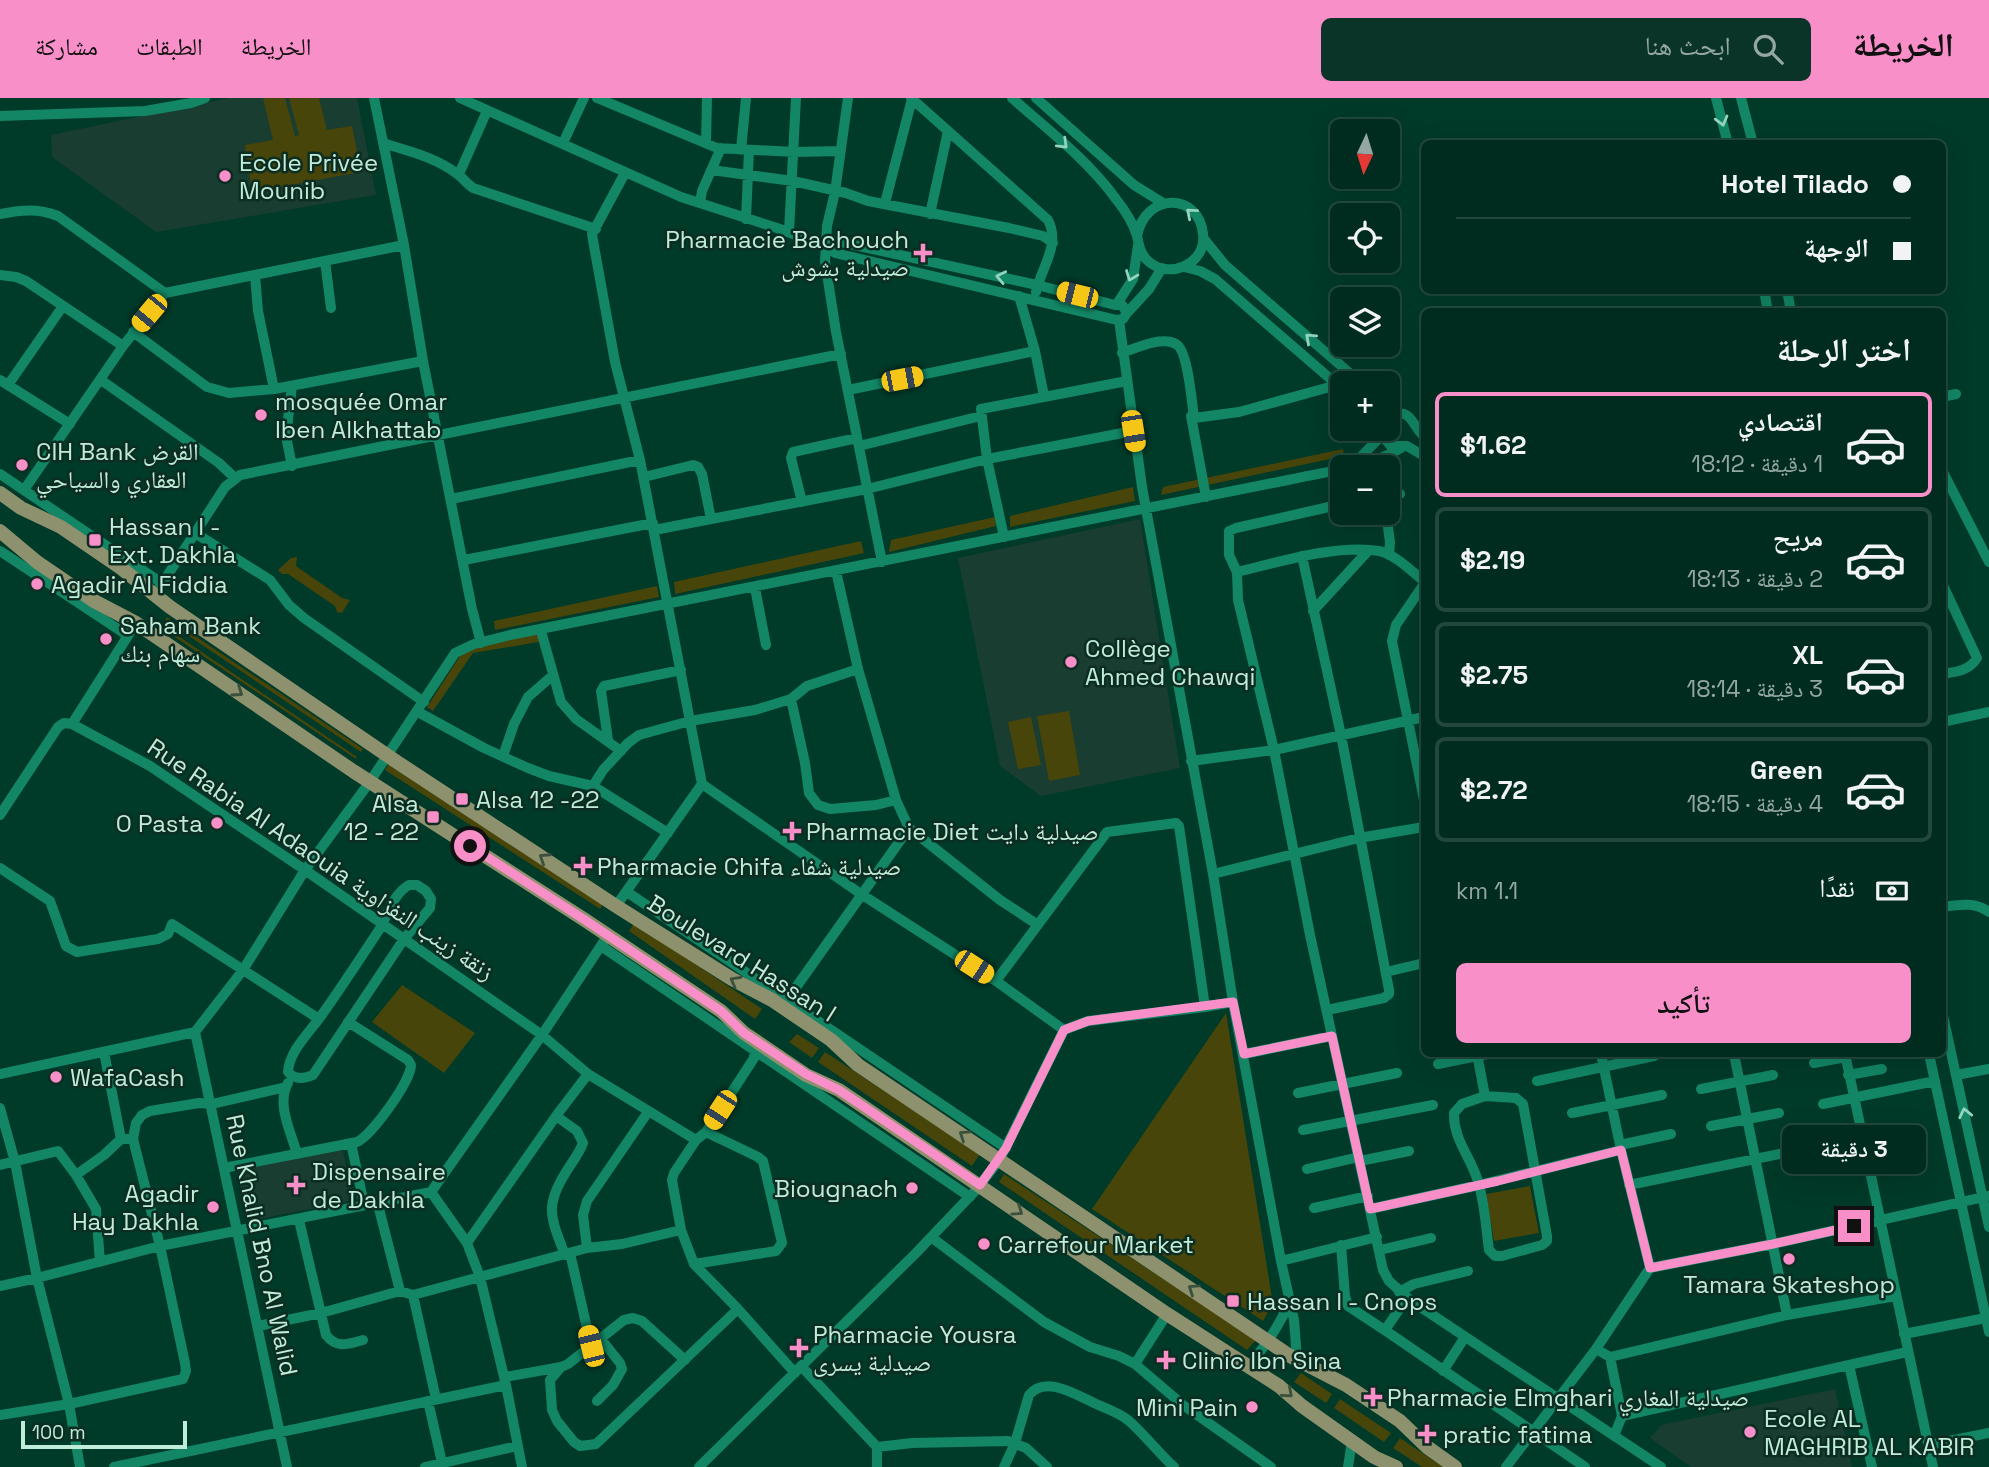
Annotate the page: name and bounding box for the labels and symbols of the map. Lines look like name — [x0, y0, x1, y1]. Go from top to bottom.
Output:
one-way arrow — [1714, 115, 1728, 127]
north arrow — [1330, 119, 1400, 189]
one-way arrow — [1055, 135, 1068, 148]
place label: Ecole Privée Mounib — [239, 147, 378, 206]
marker: Ecole Privée Mounib — [217, 168, 233, 184]
one-way arrow — [1186, 208, 1199, 221]
place label: Pharmacie Bachouch صيدلية بشوش — [665, 224, 909, 283]
marker: Pharmacie Bachouch صيدلية بشوش — [915, 245, 931, 261]
one-way arrow — [1126, 269, 1140, 281]
one-way arrow — [995, 271, 1007, 286]
car — [1055, 280, 1100, 310]
car — [128, 290, 171, 336]
one-way arrow — [1305, 334, 1318, 346]
car — [880, 365, 925, 393]
place label: mosquée Omar Iben Alkhattab — [275, 386, 447, 445]
marker: mosquée Omar Iben Alkhattab — [253, 407, 269, 423]
car — [1120, 409, 1147, 453]
place label: CIH Bank القرض العقاري والسياحي — [36, 436, 199, 499]
marker: CIH Bank القرض العقاري والسياحي — [14, 457, 30, 473]
place label: Hassan I - Ext. Dakhla — [109, 511, 236, 570]
marker: Hassan I - Ext. Dakhla — [87, 532, 103, 548]
place label: Agadir Al Fiddia — [51, 569, 228, 600]
marker: Agadir Al Fiddia — [29, 576, 45, 592]
place label: Saham Bank سهام بنك — [120, 610, 261, 670]
marker: Saham Bank سهام بنك — [98, 631, 114, 647]
place label: Collège Ahmed Chawqi — [1085, 633, 1255, 692]
marker: Collège Ahmed Chawqi — [1063, 654, 1079, 670]
one-way arrow — [230, 684, 243, 696]
street label: Rue Rabia Al Adaouia زنقة زينب النفزاوية — [142, 731, 500, 987]
place label: Alsa 12 -22 — [476, 784, 599, 815]
place label: Alsa 12 - 22 — [344, 788, 419, 847]
marker: Alsa 12 -22 — [454, 791, 470, 807]
place label: O Pasta — [116, 808, 203, 839]
marker: Alsa 12 - 22 — [425, 809, 441, 825]
marker: O Pasta — [209, 815, 225, 831]
place label: Pharmacie Diet صيدلية دايت — [806, 816, 1099, 847]
marker: Pharmacie Diet صيدلية دايت — [784, 823, 800, 839]
route start — [454, 830, 486, 862]
place label: Pharmacie Chifa صيدلية شفاء — [597, 851, 901, 882]
one-way arrow — [539, 853, 552, 866]
marker: Pharmacie Chifa صيدلية شفاء — [575, 858, 591, 874]
street label: Boulevard Hassan I — [642, 887, 842, 1029]
car — [951, 947, 998, 987]
one-way arrow — [730, 976, 742, 989]
place label: WafaCash — [70, 1062, 184, 1093]
marker: WafaCash — [48, 1069, 64, 1085]
car — [700, 1087, 741, 1133]
one-way arrow — [1958, 1107, 1973, 1119]
street label: Rue Khalid Bno Al Walid — [219, 1111, 305, 1379]
callout: 3 دقيقة — [1782, 1124, 1926, 1174]
one-way arrow — [958, 1130, 971, 1143]
place label: Dispensaire de Dakhla — [312, 1156, 446, 1215]
place label: Biougnach — [774, 1173, 898, 1204]
marker: Dispensaire de Dakhla — [286, 1175, 306, 1195]
place label: Agadir Hay Dakhla — [72, 1178, 199, 1237]
marker: Biougnach — [904, 1180, 920, 1196]
marker: Agadir Hay Dakhla — [205, 1199, 221, 1215]
one-way arrow — [1010, 1203, 1023, 1215]
route end — [1838, 1210, 1870, 1242]
place label: Carrefour Market — [998, 1229, 1194, 1260]
marker: Carrefour Market — [976, 1236, 992, 1252]
marker: Tamara Skateshop — [1781, 1251, 1797, 1267]
place label: Tamara Skateshop — [1683, 1269, 1895, 1300]
one-way arrow — [1188, 1285, 1201, 1297]
place label: Hassan I - Cnops — [1247, 1286, 1437, 1317]
marker: Hassan I - Cnops — [1225, 1293, 1241, 1309]
place label: Pharmacie Yousra صيدلية يسرى — [813, 1319, 1017, 1378]
car — [576, 1323, 607, 1369]
marker: Pharmacie Yousra صيدلية يسرى — [791, 1340, 807, 1356]
place label: Clinic Ibn Sina — [1182, 1345, 1342, 1376]
marker: Clinic Ibn Sina — [1156, 1350, 1176, 1370]
place label: Pharmacie Elmghari صيدلية المغاري — [1387, 1382, 1749, 1417]
one-way arrow — [1280, 1385, 1293, 1397]
marker: Pharmacie Elmghari صيدلية المغاري — [1365, 1389, 1381, 1405]
place label: Mini Pain — [1136, 1392, 1238, 1423]
marker: Mini Pain — [1244, 1399, 1260, 1415]
place label: Ecole AL MAGHRIB AL KABIR — [1764, 1403, 1974, 1462]
scale bar — [21, 1418, 187, 1450]
place label: pratic fatima — [1443, 1419, 1593, 1450]
marker: pratic fatima — [1417, 1424, 1437, 1444]
marker: Ecole AL MAGHRIB AL KABIR — [1742, 1424, 1758, 1440]

